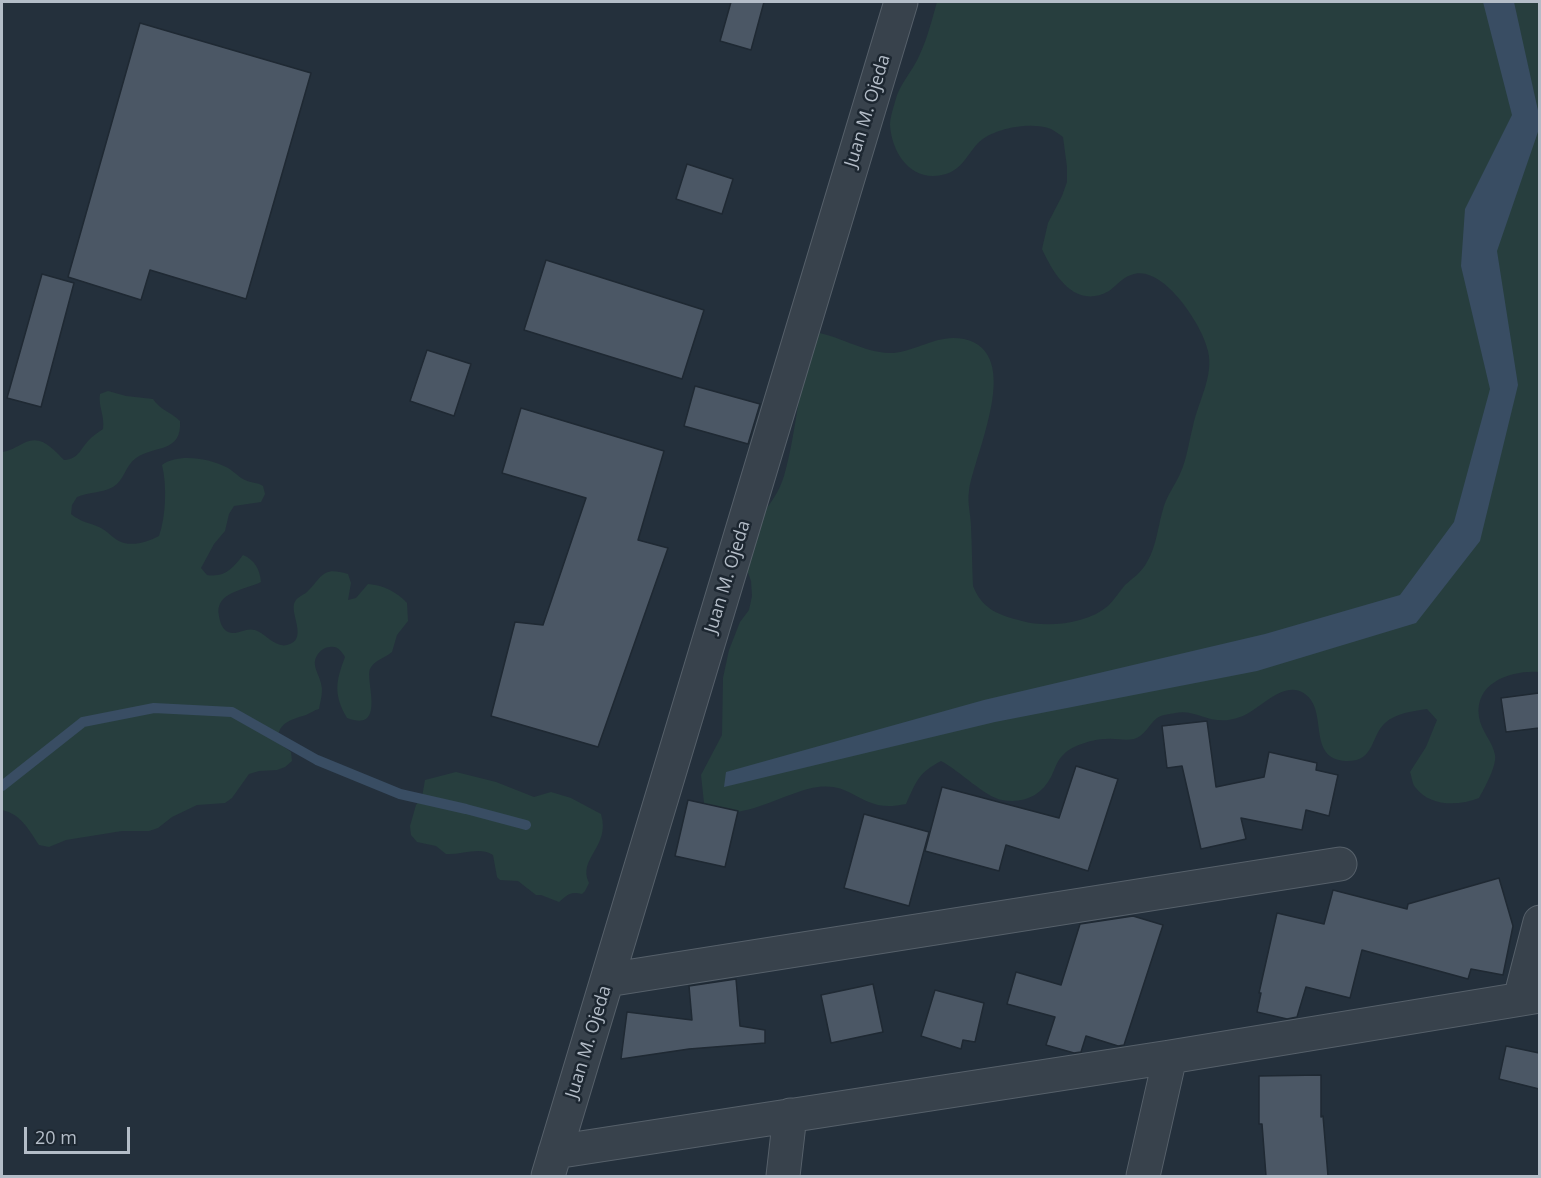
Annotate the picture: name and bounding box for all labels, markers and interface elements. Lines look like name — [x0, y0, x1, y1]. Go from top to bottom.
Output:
street label: Juan M. Ojeda — [841, 52, 895, 170]
street label: Juan M. Ojeda — [701, 518, 755, 636]
street label: Juan M. Ojeda — [562, 983, 616, 1101]
scale bar — [27, 1115, 134, 1153]
text: 20 m — [35, 1125, 77, 1149]

